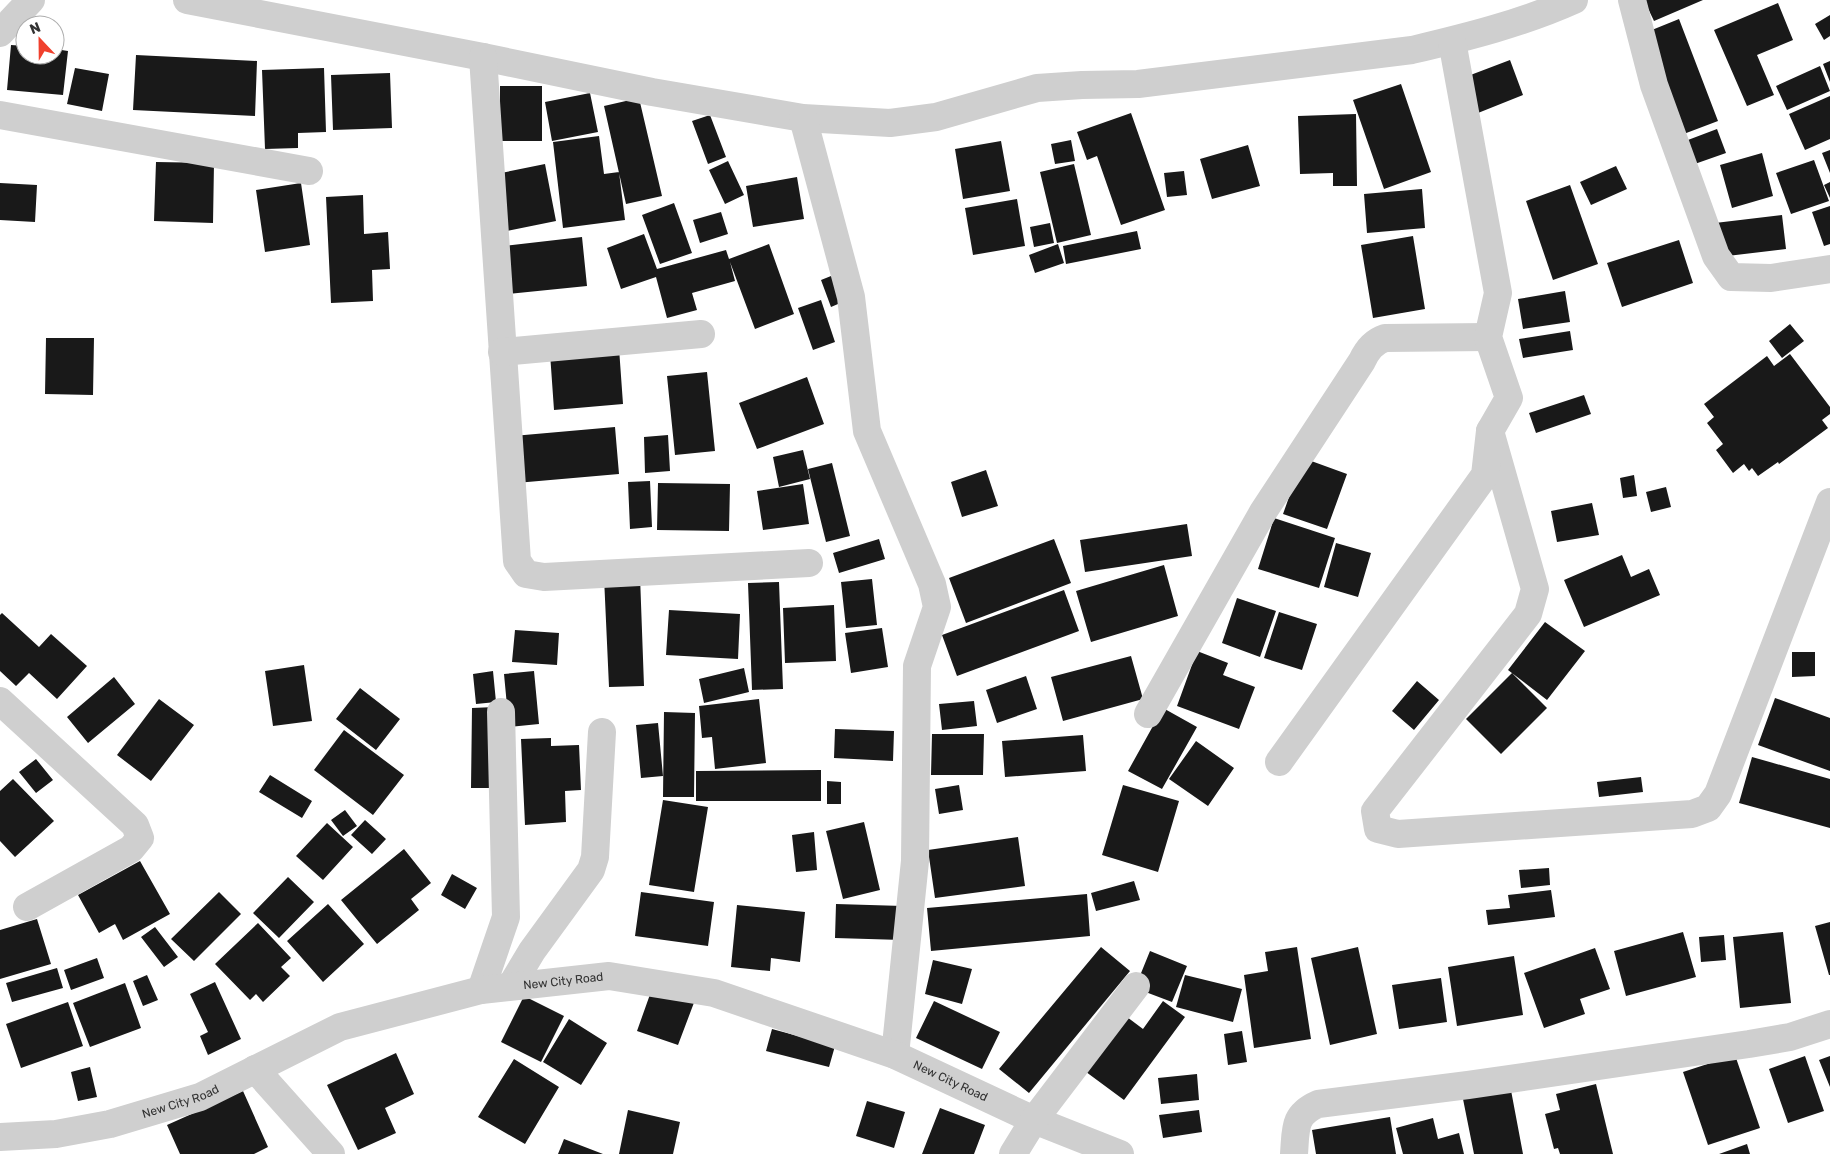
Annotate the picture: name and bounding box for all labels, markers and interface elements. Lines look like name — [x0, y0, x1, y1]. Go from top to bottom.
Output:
north arrow — [15, 15, 65, 65]
text: N — [27, 19, 43, 38]
street label: New City Road — [522, 970, 604, 992]
street label: New City Road — [911, 1058, 990, 1104]
street label: New City Road — [140, 1082, 221, 1121]

